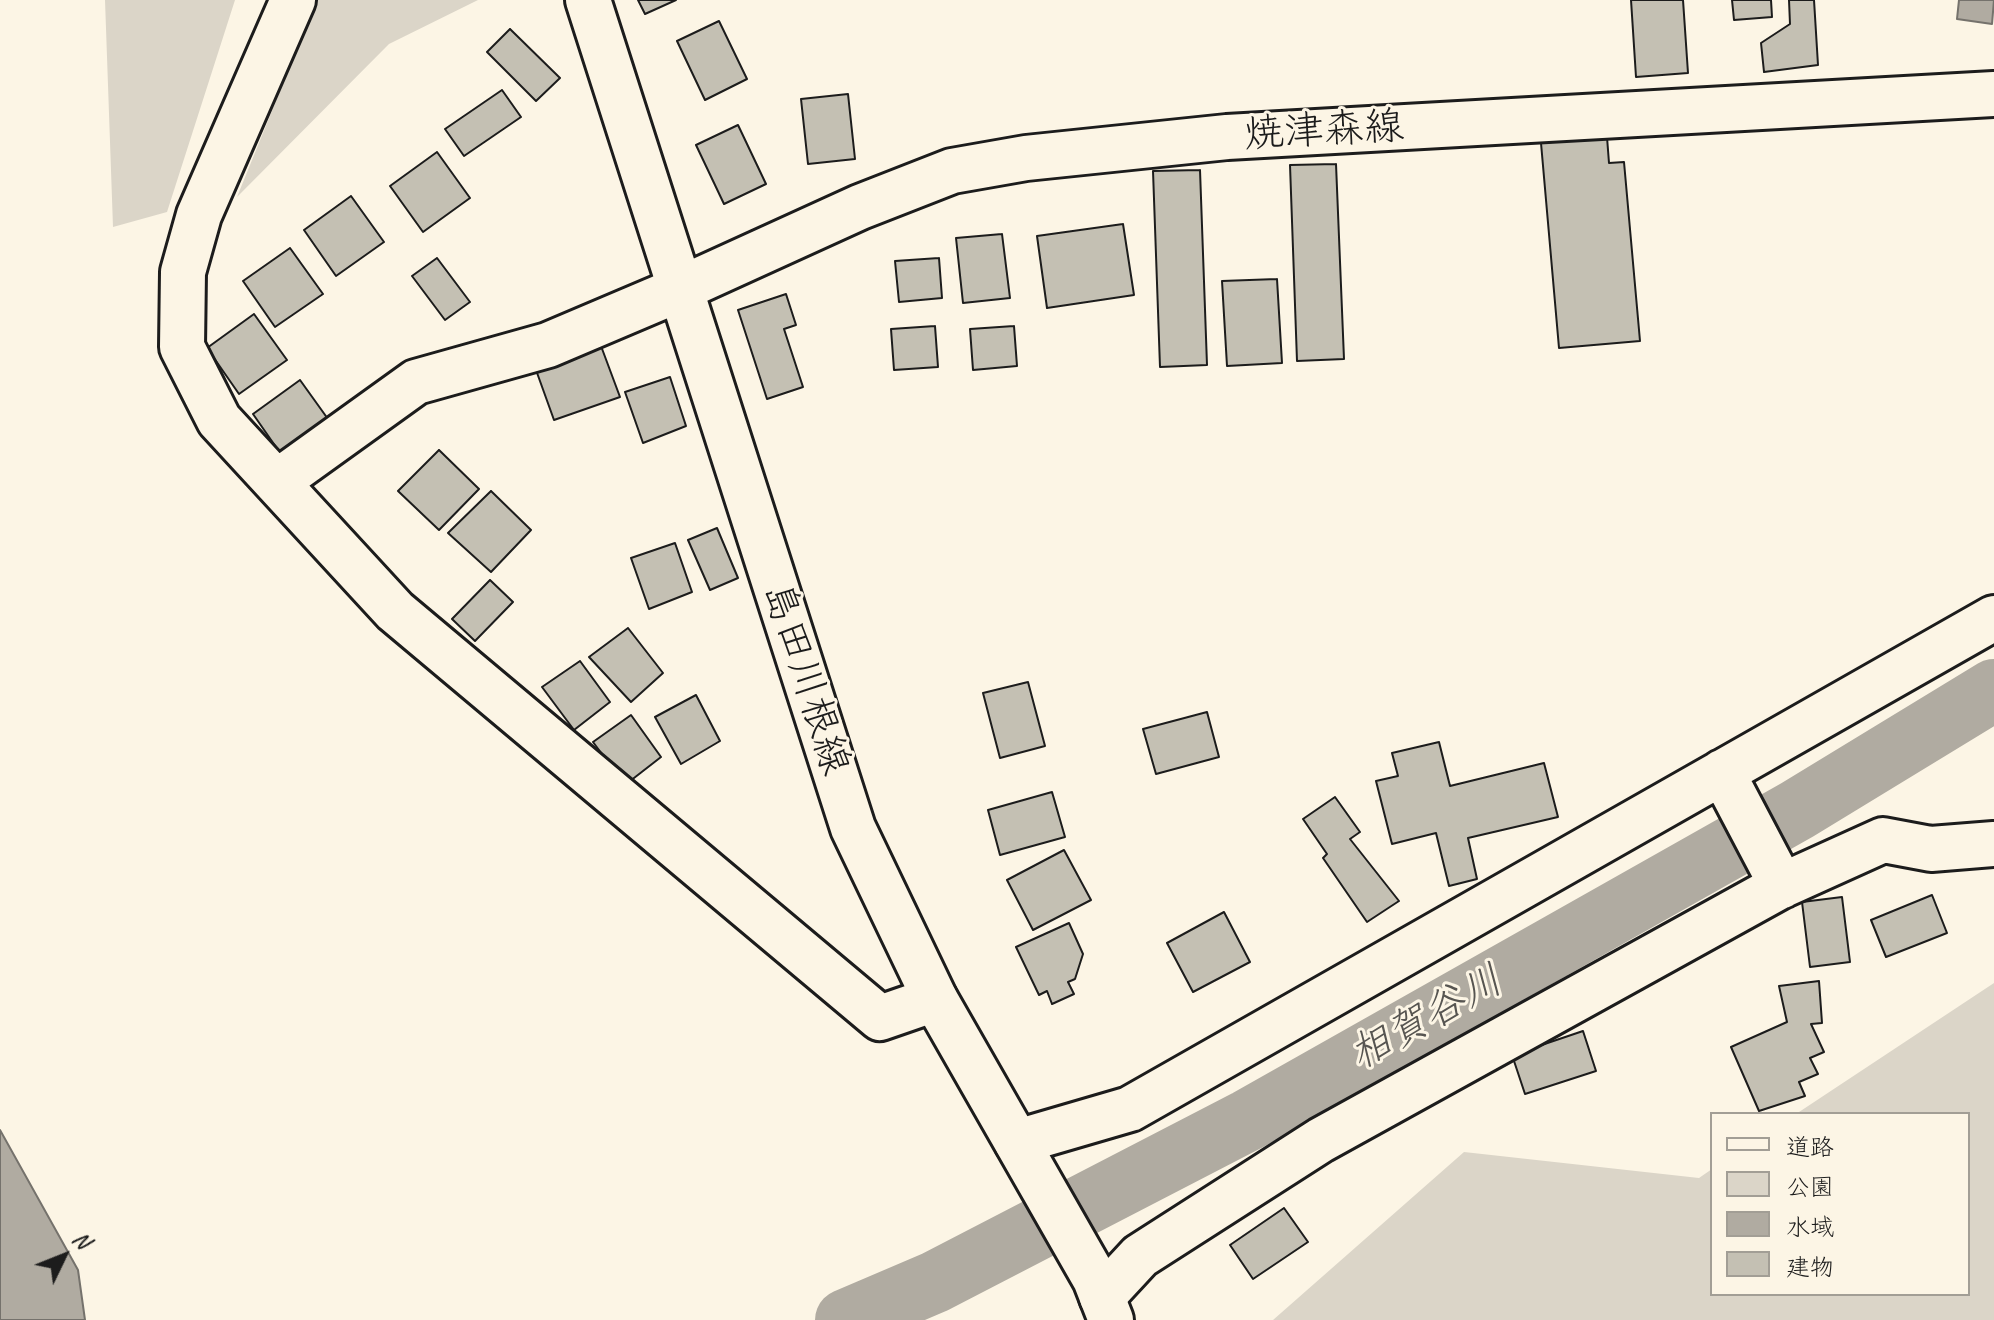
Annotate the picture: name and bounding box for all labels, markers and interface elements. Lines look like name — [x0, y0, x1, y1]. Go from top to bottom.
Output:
street label: 焼津森線 — [1243, 104, 1405, 160]
street label: 島田川根線 — [751, 576, 859, 782]
water label: 相賀谷川 — [1341, 956, 1513, 1082]
legend — [1710, 1112, 1970, 1296]
text: 道路 — [1786, 1132, 1834, 1162]
text: 公園 — [1786, 1172, 1834, 1202]
text: 水域 — [1786, 1212, 1834, 1242]
north arrow — [24, 1216, 104, 1296]
text: N — [67, 1225, 96, 1254]
text: 建物 — [1786, 1252, 1834, 1282]

